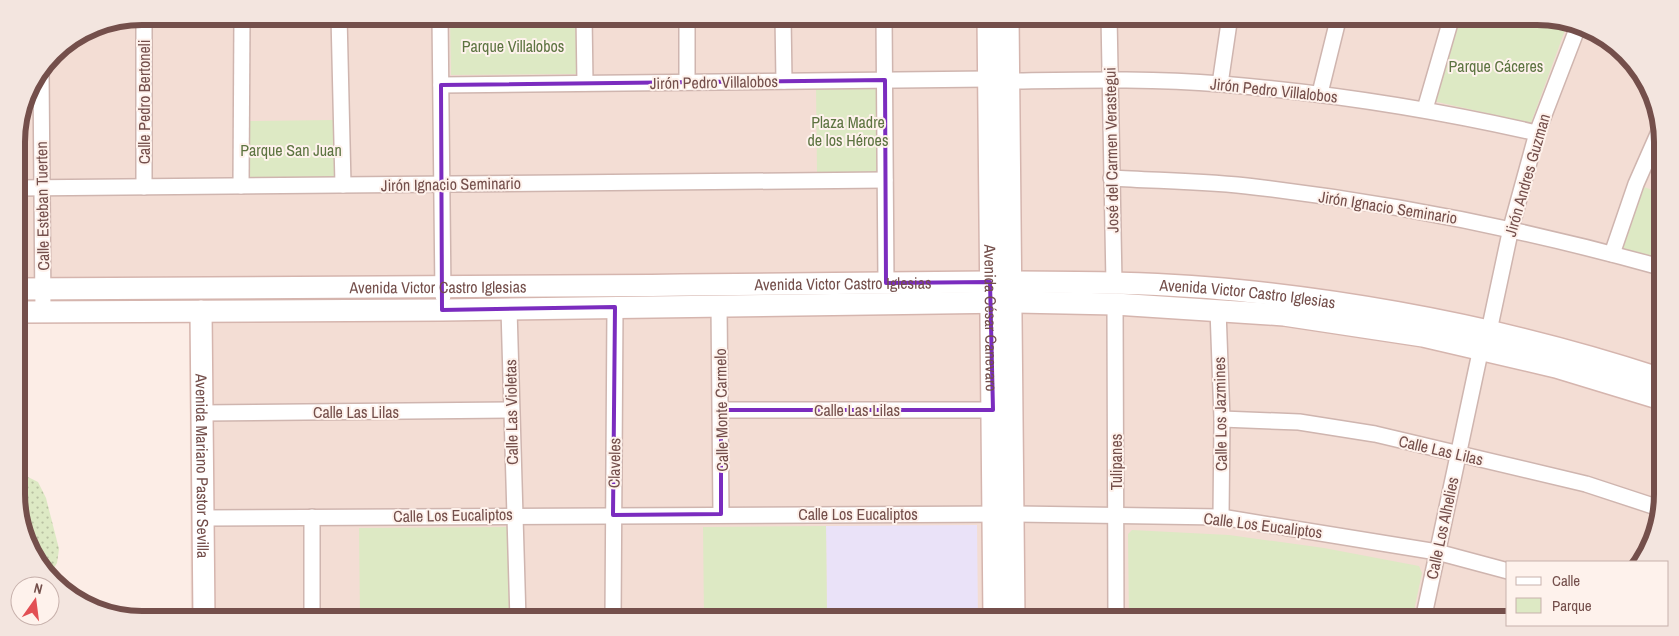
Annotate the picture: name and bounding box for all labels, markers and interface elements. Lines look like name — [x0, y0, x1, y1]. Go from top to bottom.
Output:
park label: Parque Villalobos — [462, 35, 564, 57]
street label: Calle Pedro Bertoneli — [133, 40, 155, 164]
park label: Parque Cáceres — [1449, 55, 1543, 77]
street label: José del Carmen Verastegui — [1099, 67, 1123, 233]
street label: Jirón Pedro Villalobos — [650, 70, 778, 94]
street label: Jirón Pedro Villalobos — [1209, 72, 1339, 108]
park label: Plaza Madre de los Héroes — [808, 111, 888, 151]
street label: Jirón Andres Guzman — [1499, 111, 1555, 239]
park label: Parque San Juan — [240, 139, 342, 161]
street label: Calle Esteban Tuerten — [30, 141, 54, 271]
street label: Jirón Ignacio Seminario — [381, 172, 521, 196]
street label: Jirón Ignacio Seminario — [1317, 185, 1459, 229]
street label: Avenida César Canevaro — [979, 243, 1003, 392]
street label: Avenida Victor Castro Iglesias — [753, 272, 932, 295]
street label: Avenida Victor Castro Iglesias — [1158, 274, 1337, 313]
street label: Avenida Victor Castro Iglesias — [349, 276, 527, 298]
street label: Calle Monte Carmelo — [709, 348, 733, 472]
street label: Calle Los Jazmines — [1208, 357, 1232, 471]
street label: Calle Las Violetas — [499, 359, 523, 465]
street label: Avenida Mariano Pastor Sevilla — [191, 373, 214, 559]
street label: Calle Las Lilas — [814, 399, 900, 421]
street label: Calle Las Lilas — [313, 401, 399, 423]
street label: Calle Las Lilas — [1397, 430, 1485, 470]
street label: Tulipanes — [1105, 434, 1127, 490]
street label: Claveles — [603, 438, 625, 488]
street label: Calle Los Alhelies — [1420, 475, 1464, 581]
street label: Calle Los Eucaliptos — [393, 503, 513, 527]
street label: Calle Los Eucaliptos — [798, 503, 918, 525]
street label: Calle Los Eucaliptos — [1202, 507, 1324, 543]
legend — [1506, 561, 1669, 626]
text: Calle — [1552, 570, 1580, 591]
north arrow — [10, 576, 60, 626]
text: N — [32, 579, 44, 598]
text: Parque — [1552, 595, 1592, 616]

